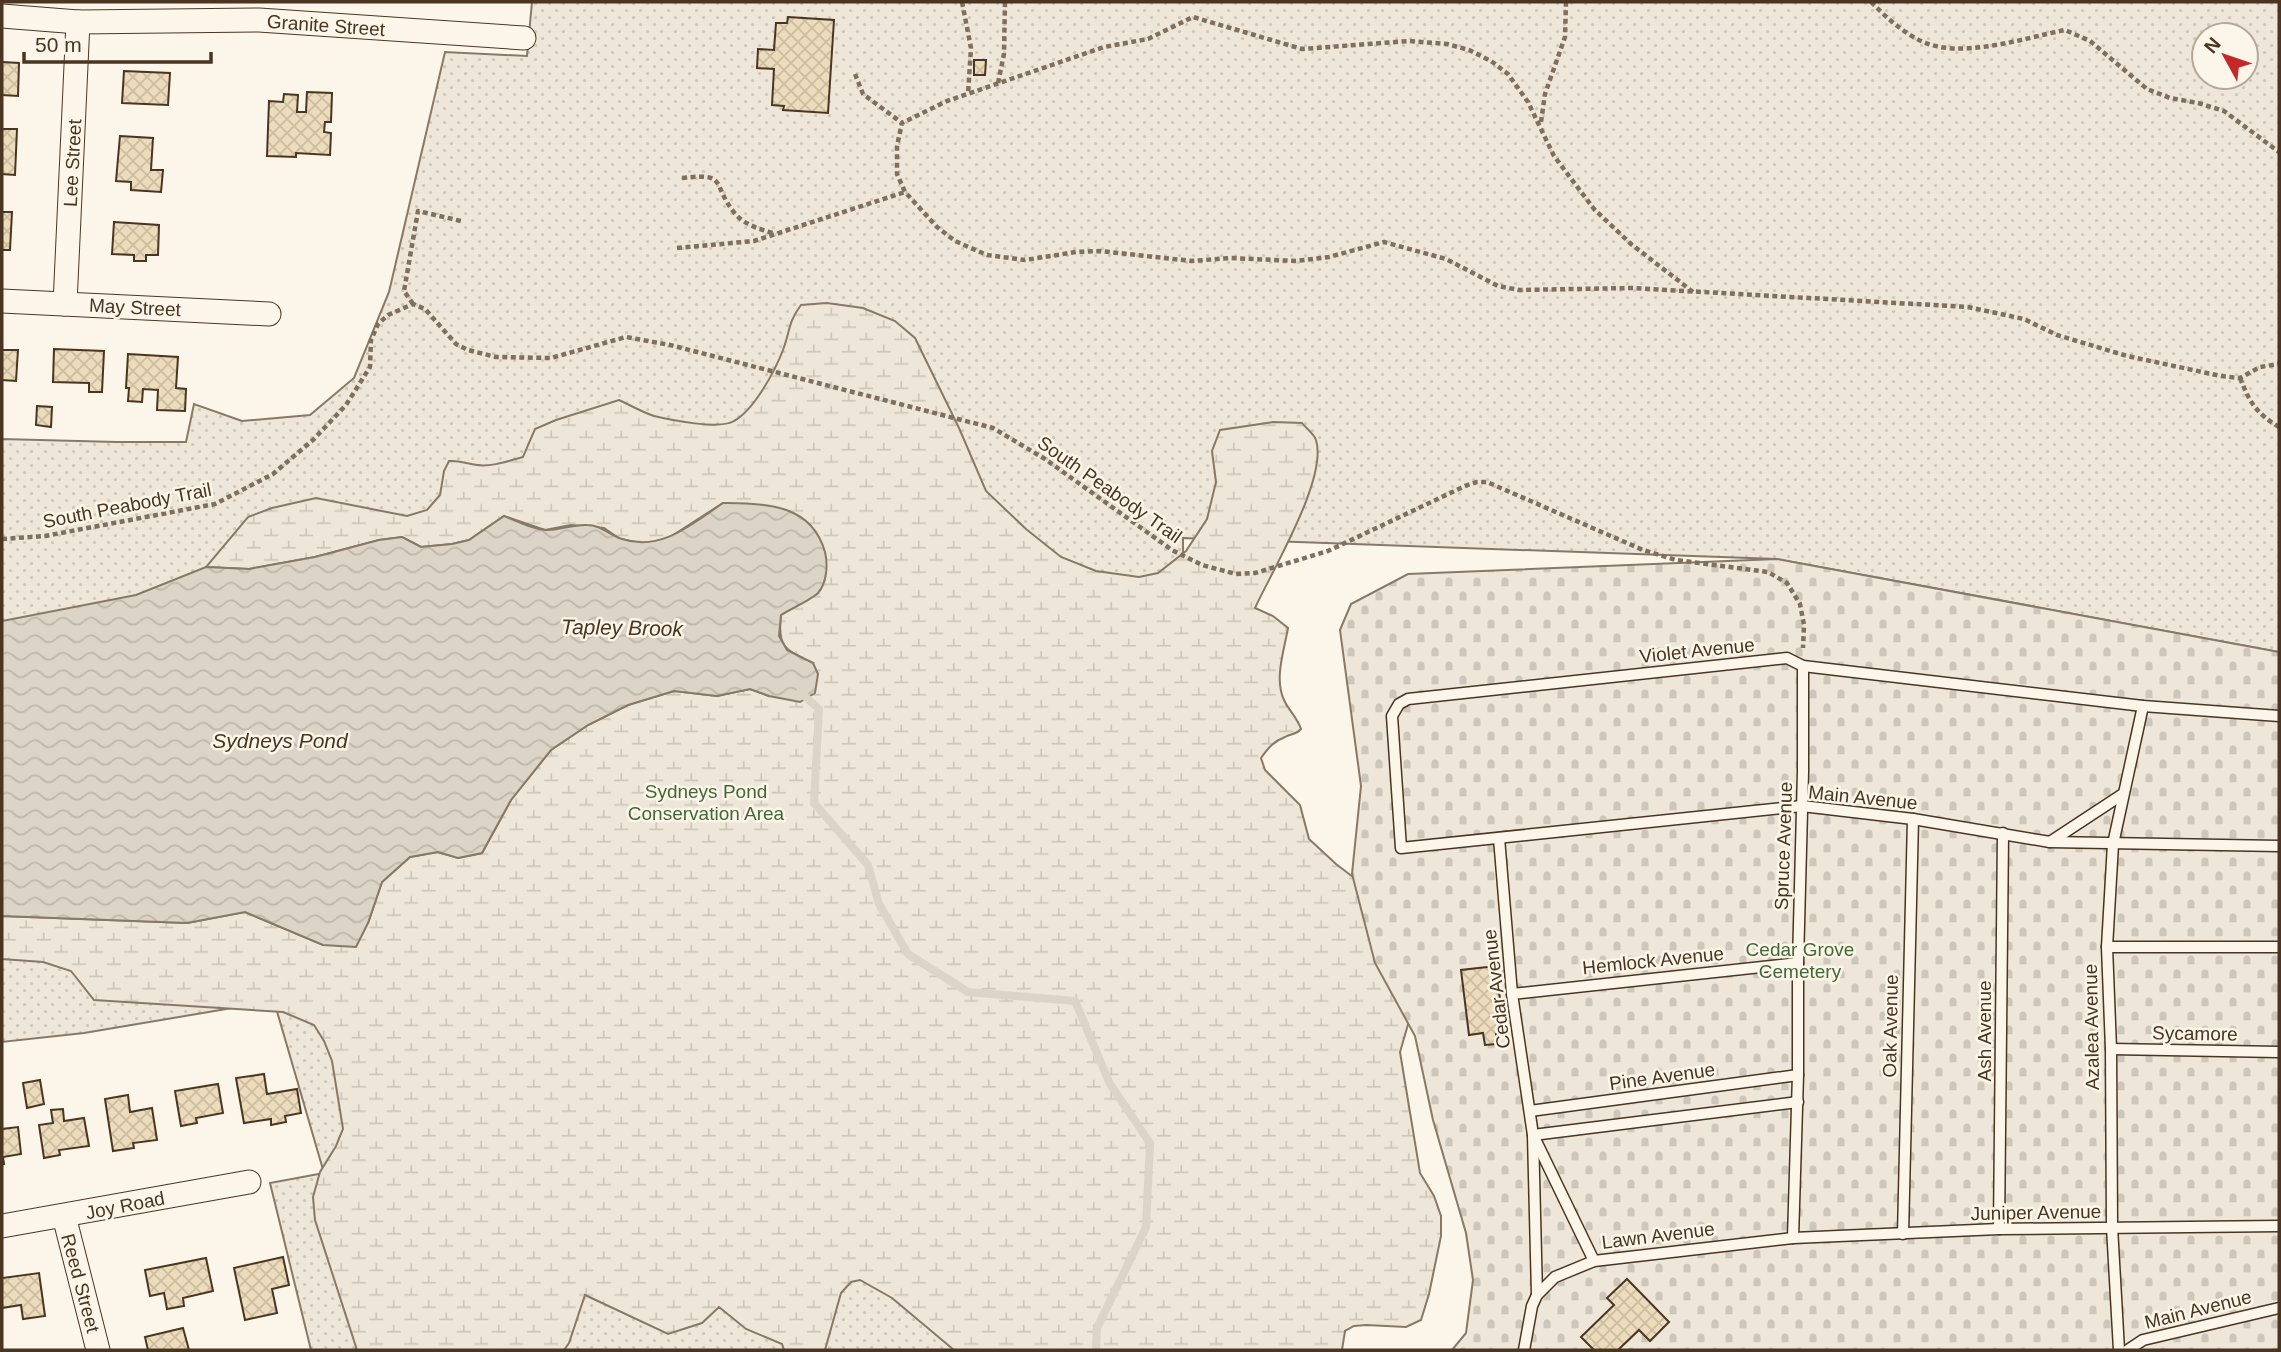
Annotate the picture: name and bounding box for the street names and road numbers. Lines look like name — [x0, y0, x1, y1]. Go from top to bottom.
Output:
street label: Granite Street — [266, 11, 386, 40]
street label: Lee Street — [60, 118, 85, 207]
street label: May Street — [89, 295, 182, 320]
street label: South Peabody Trail — [1034, 432, 1186, 547]
street label: South Peabody Trail — [41, 479, 213, 532]
street label: Violet Avenue — [1639, 634, 1756, 667]
street label: Spruce Avenue — [1771, 781, 1796, 911]
street label: Main Avenue — [1807, 781, 1919, 814]
street label: Cedar Avenue — [1479, 928, 1514, 1050]
street label: Hemlock Avenue — [1581, 943, 1725, 978]
street label: Azalea Avenue — [2080, 964, 2103, 1090]
street label: Oak Avenue — [1879, 974, 1902, 1078]
street label: Ash Avenue — [1974, 980, 1995, 1082]
street label: Sycamore — [2152, 1022, 2238, 1045]
street label: Pine Avenue — [1608, 1059, 1716, 1094]
street label: Joy Road — [84, 1188, 167, 1223]
street label: Juniper Avenue — [1971, 1201, 2102, 1224]
street label: Lawn Avenue — [1600, 1218, 1716, 1253]
street label: Reed Street — [57, 1231, 104, 1336]
street label: Main Avenue — [2142, 1286, 2254, 1333]

